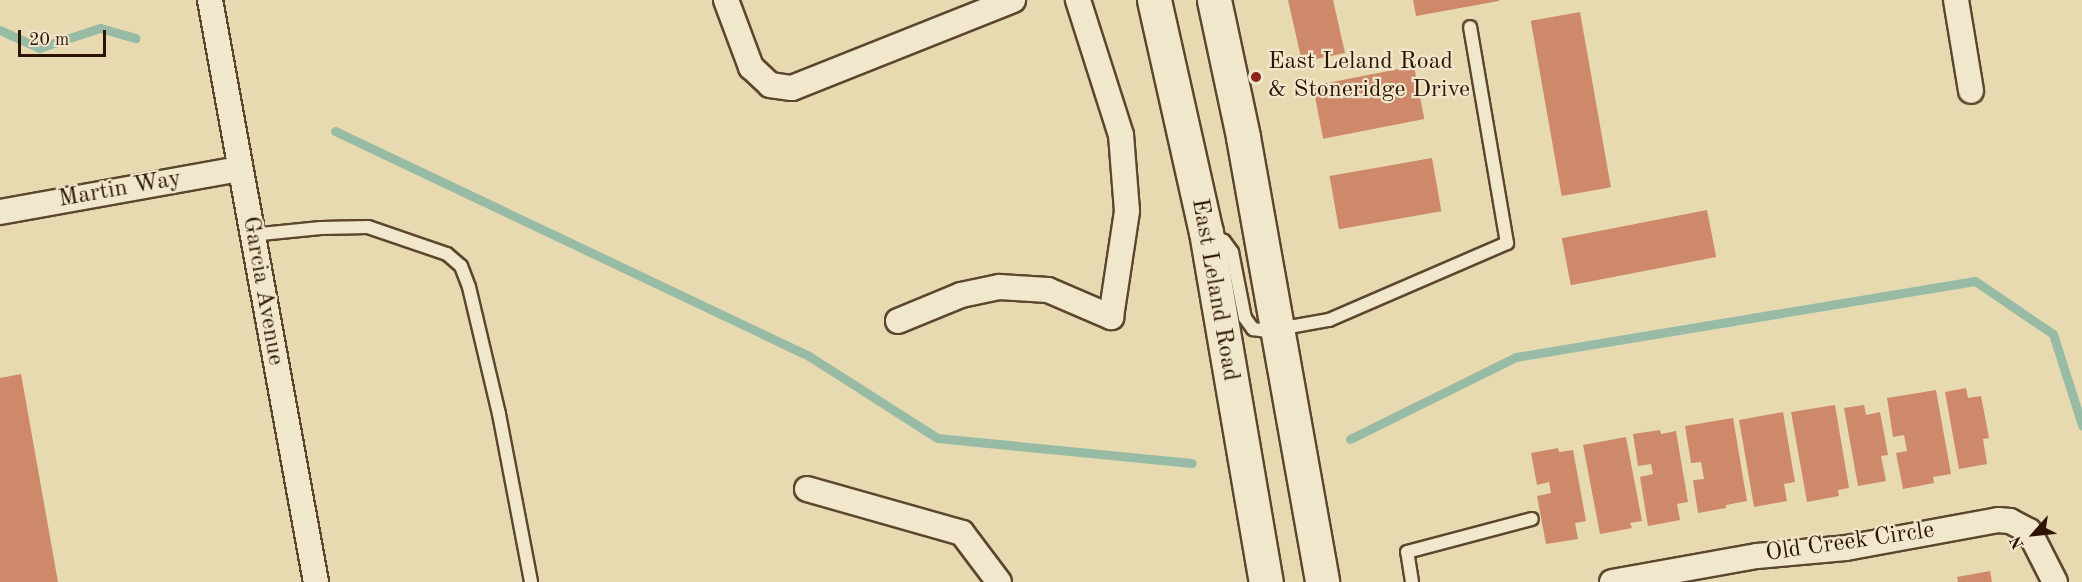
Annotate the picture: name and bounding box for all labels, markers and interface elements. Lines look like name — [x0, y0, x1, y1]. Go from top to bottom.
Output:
scale bar — [21, 18, 110, 56]
text: 20 m — [29, 31, 69, 49]
place label: East Leland Road & Stoneridge Drive — [1268, 49, 1470, 105]
marker: East Leland Road & Stoneridge Drive — [1249, 70, 1263, 84]
street label: Martin Way — [56, 165, 184, 215]
street label: East Leland Road — [1184, 196, 1244, 384]
street label: Garcia Avenue — [235, 214, 289, 368]
north arrow — [2004, 504, 2064, 564]
street label: Old Creek Circle — [1764, 517, 1936, 569]
text: N — [2008, 533, 2028, 551]

